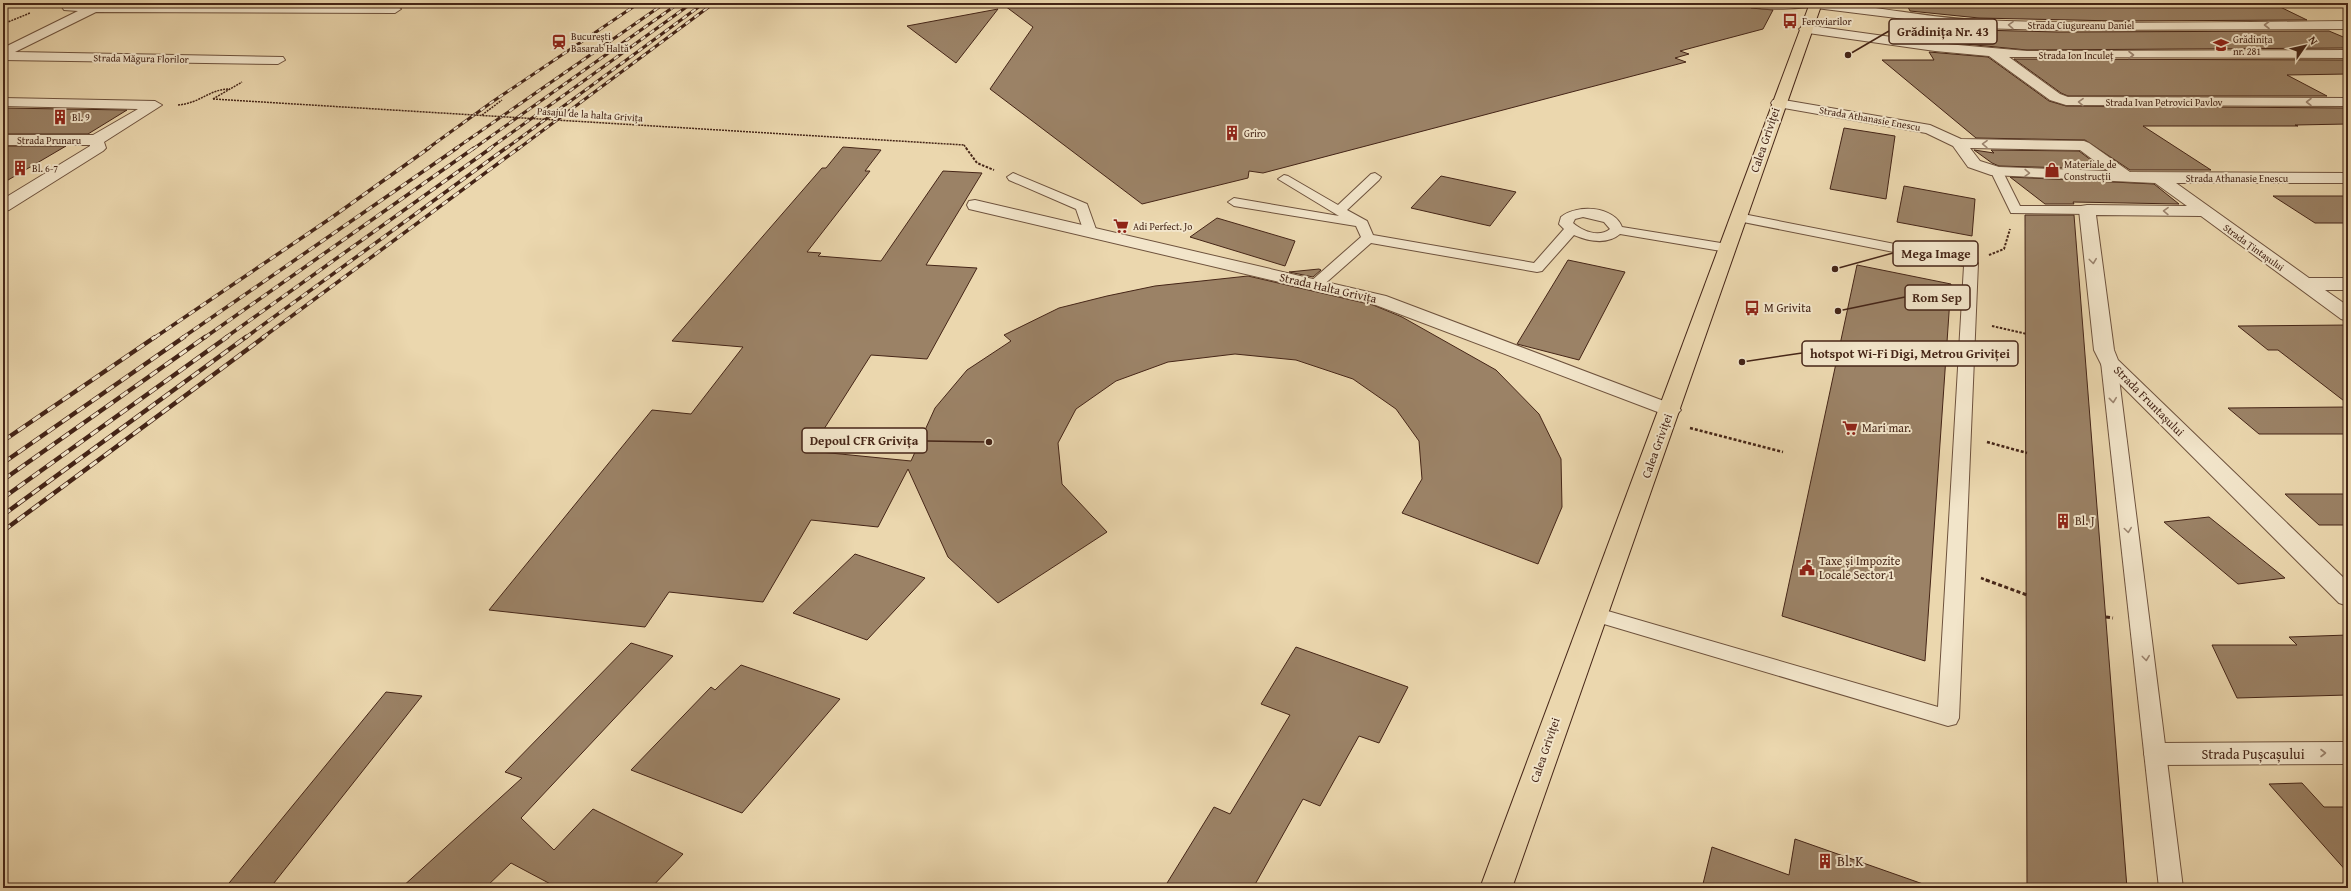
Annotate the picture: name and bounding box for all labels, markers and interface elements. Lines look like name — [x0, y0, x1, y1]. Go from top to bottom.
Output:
bus stop icon: Feroviarilor — [1781, 12, 1799, 30]
place label: Feroviarilor — [1802, 14, 1852, 29]
street label: Strada Ciugureanu Daniel — [2028, 18, 2135, 33]
callout: Grădinița Nr. 43 — [1889, 19, 1997, 44]
one-way arrow — [2008, 21, 2014, 29]
one-way arrow — [2264, 21, 2270, 29]
text: Grădinița Nr. 43 — [1897, 22, 1989, 41]
north arrow — [2285, 26, 2325, 66]
place label: București Basarab Haltă — [571, 29, 629, 56]
place label: Grădinița nr. 281 — [2233, 32, 2273, 59]
station icon: București Basarab Haltă — [550, 33, 568, 51]
text: N — [2305, 33, 2322, 48]
school or university icon: Grădinița nr. 281 — [2212, 36, 2230, 54]
street label: Strada Ion Inculeț — [2039, 48, 2114, 63]
street label: Strada Măgura Florilor — [93, 50, 189, 67]
one-way arrow — [2128, 51, 2134, 59]
street label: Strada Ivan Petrovici Pavlov — [2105, 95, 2223, 110]
one-way arrow — [2078, 98, 2084, 106]
one-way arrow — [2306, 98, 2312, 106]
street label: Strada Athanasie Enescu — [1818, 102, 1922, 135]
street label: Pasajul de la halta Grivița — [536, 103, 644, 126]
street label: Calea Griviței — [1746, 105, 1784, 175]
building icon: Bl. 9 — [51, 108, 69, 126]
place label: Bl. 9 — [72, 110, 90, 125]
building icon: Griro — [1223, 124, 1241, 142]
place label: Griro — [1244, 126, 1266, 141]
street label: Strada Prunaru — [17, 133, 82, 148]
one-way arrow — [1982, 139, 1988, 148]
place label: Materiale de Construcții — [2064, 157, 2117, 184]
building icon: Bl. 6-7 — [11, 159, 29, 177]
place label: Bl. 6-7 — [32, 161, 58, 176]
shop icon: Materiale de Construcții — [2043, 161, 2061, 179]
one-way arrow — [2024, 169, 2030, 178]
street label: Strada Athanasie Enescu — [2186, 171, 2289, 186]
one-way arrow — [2163, 207, 2169, 215]
supermarket icon: Adi Perfect. Jo — [1112, 217, 1130, 235]
place label: Adi Perfect. Jo — [1133, 219, 1192, 234]
street label: Strada Țintașului — [2220, 220, 2287, 275]
callout: Mega Image — [1893, 241, 1978, 266]
text: Mega Image — [1901, 244, 1971, 263]
one-way arrow — [2088, 257, 2097, 264]
street label: Strada Halta Grivița — [1278, 268, 1379, 307]
callout: Rom Sep — [1905, 285, 1970, 310]
text: Rom Sep — [1912, 288, 1962, 307]
bus stop icon: M Grivita — [1743, 299, 1761, 317]
place label: M Grivita — [1764, 299, 1811, 316]
callout: hotspot Wi-Fi Digi, Metrou Griviței — [1802, 341, 2018, 366]
text: hotspot Wi-Fi Digi, Metrou Griviței — [1810, 344, 2010, 363]
street label: Strada Fruntașului — [2110, 361, 2189, 440]
one-way arrow — [2108, 397, 2117, 404]
street label: Calea Griviței — [1637, 411, 1676, 480]
supermarket icon: Mari mar. — [1841, 419, 1859, 437]
place label: Mari mar. — [1862, 419, 1911, 436]
callout: Depoul CFR Grivița — [802, 428, 927, 453]
text: Depoul CFR Grivița — [810, 431, 919, 450]
building icon: Bl. J — [2054, 512, 2072, 530]
place label: Bl. J — [2075, 512, 2095, 529]
one-way arrow — [2123, 526, 2132, 533]
place label: Taxe și Impozite Locale Sector 1 — [1819, 552, 1901, 583]
public building icon: Taxe și Impozite Locale Sector 1 — [1798, 559, 1816, 577]
one-way arrow — [2141, 655, 2150, 661]
street label: Calea Griviței — [1526, 715, 1564, 785]
street label: Strada Pușcașului — [2201, 744, 2305, 764]
one-way arrow — [2320, 749, 2326, 757]
place label: Bl. K — [1837, 851, 1864, 871]
building icon: Bl. K — [1816, 852, 1834, 870]

